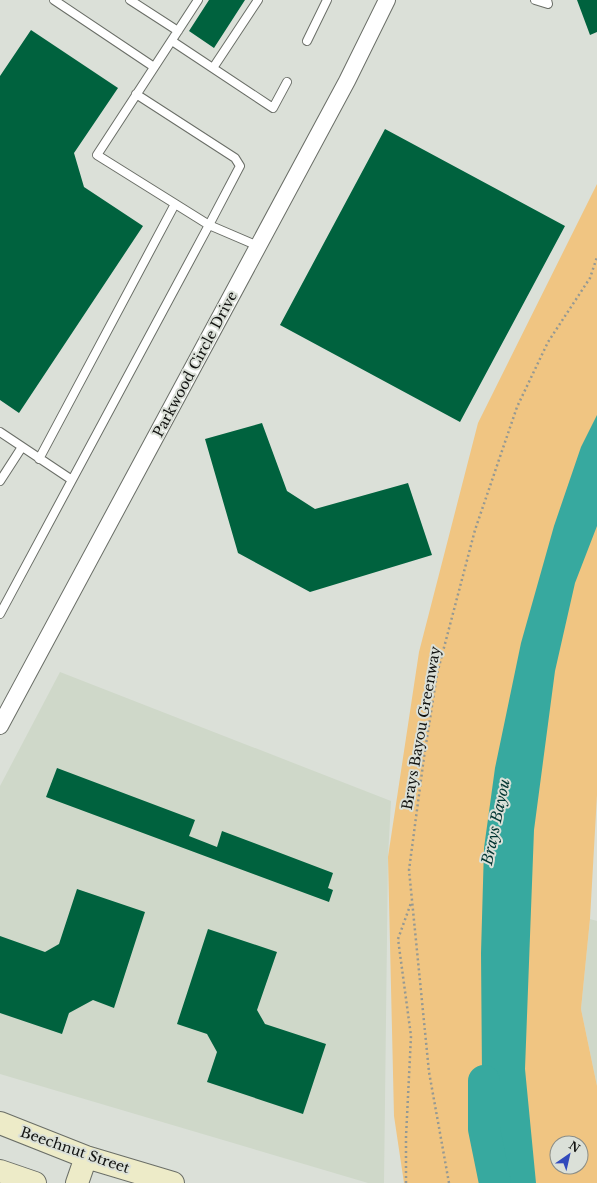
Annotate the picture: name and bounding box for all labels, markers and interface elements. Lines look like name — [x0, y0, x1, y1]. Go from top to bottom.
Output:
street label: Parkwood Circle Drive — [149, 288, 241, 440]
street label: Brays Bayou Greenway — [398, 645, 444, 811]
water label: Brays Bayou — [477, 777, 514, 867]
street label: Beechnut Street — [18, 1123, 133, 1177]
north arrow — [549, 1135, 589, 1175]
text: N — [566, 1138, 583, 1156]

